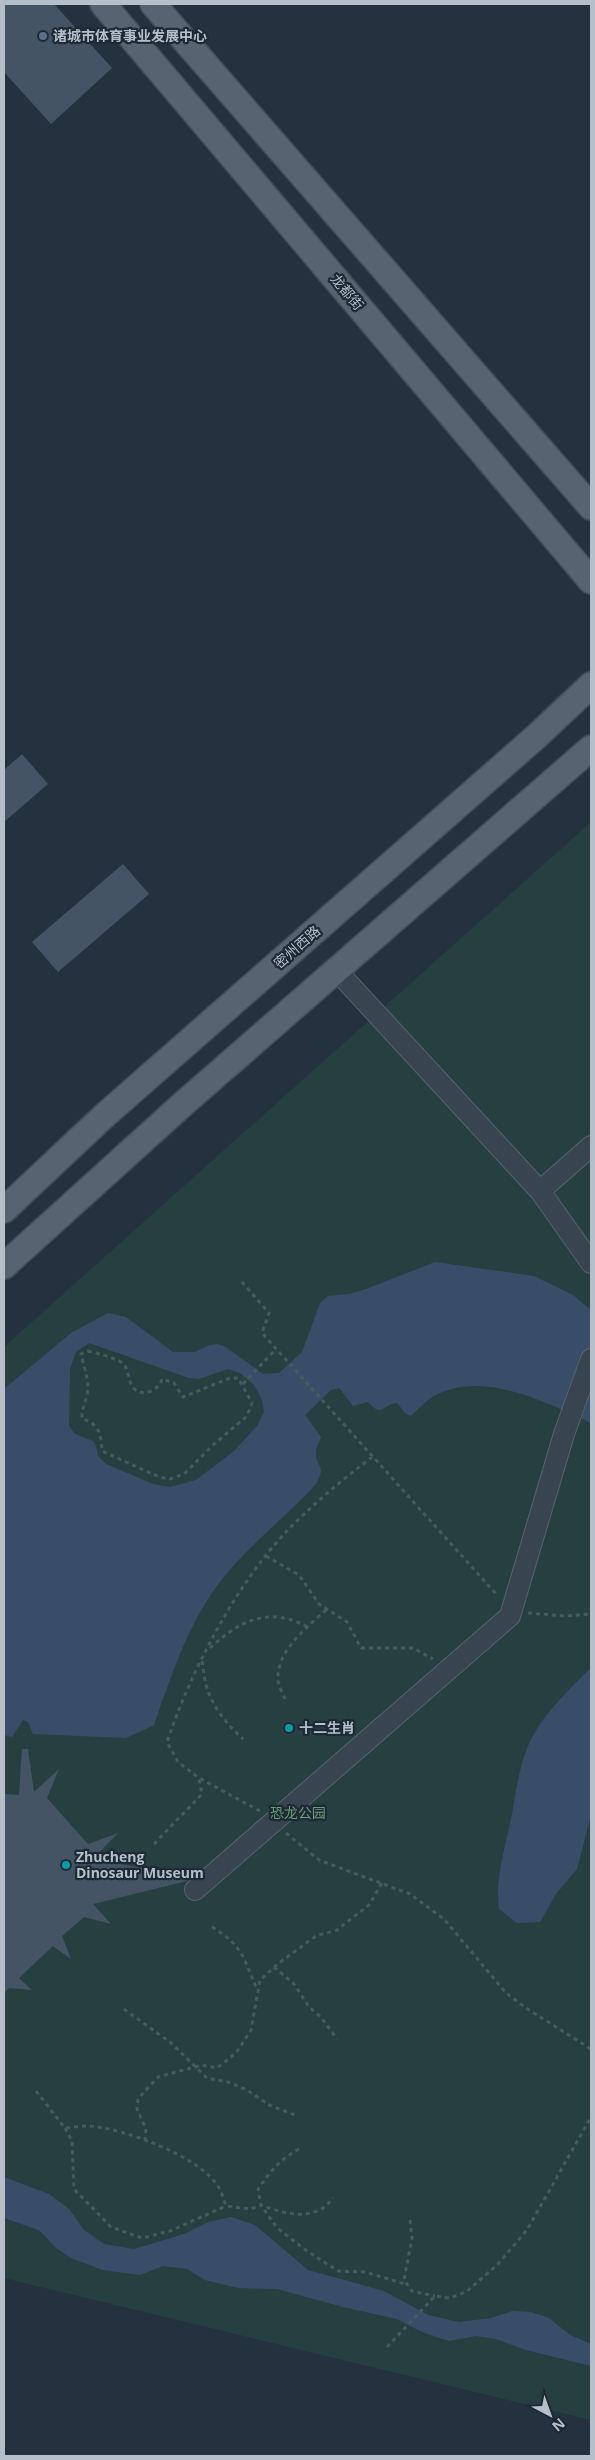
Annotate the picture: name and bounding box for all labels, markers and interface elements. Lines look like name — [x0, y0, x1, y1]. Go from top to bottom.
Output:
place label: 诸城市体育事业发展中心 — [53, 26, 207, 45]
marker: 诸城市体育事业发展中心 — [37, 30, 49, 42]
street label: 龙都街 — [327, 269, 368, 314]
street label: 密州西路 — [269, 921, 324, 972]
place label: 十二生肖 — [299, 1718, 355, 1737]
marker: 十二生肖 — [283, 1722, 295, 1734]
park label: 恐龙公园 — [270, 1803, 326, 1822]
place label: Zhucheng Dinosaur Museum — [76, 1847, 204, 1882]
marker: Zhucheng Dinosaur Museum — [60, 1859, 72, 1871]
north arrow — [525, 2390, 575, 2440]
text: N — [548, 2414, 569, 2436]

